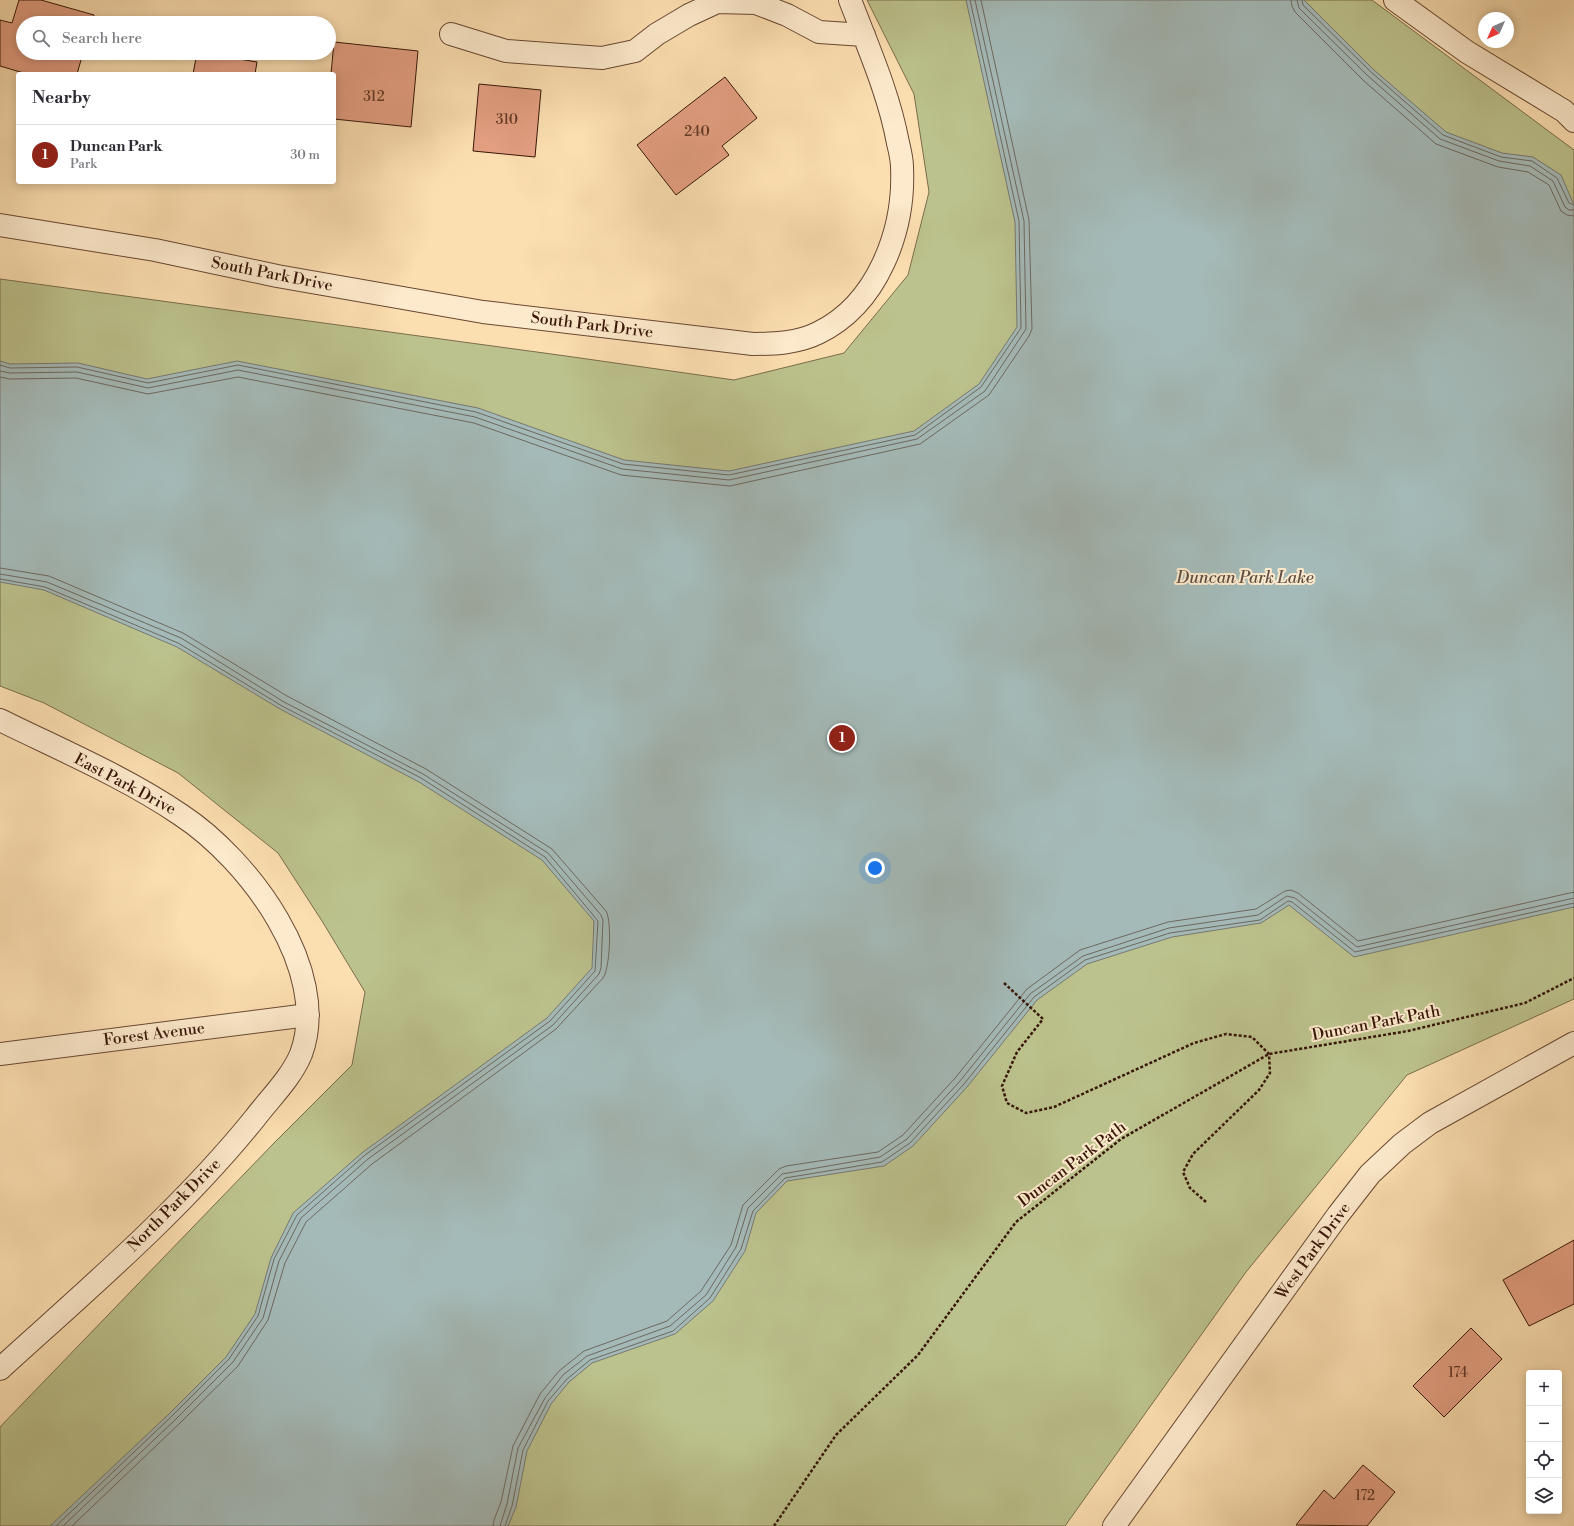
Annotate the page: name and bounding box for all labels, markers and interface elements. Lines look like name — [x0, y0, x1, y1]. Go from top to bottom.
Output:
north arrow — [1478, 12, 1514, 48]
search box — [16, 16, 336, 60]
icon: search — [30, 27, 52, 49]
text: Search here — [62, 29, 142, 48]
text: Nearby — [32, 87, 91, 109]
house number: 312 — [363, 88, 385, 106]
house number: 310 — [496, 111, 518, 129]
house number: 240 — [684, 123, 710, 141]
text: Duncan Park — [70, 137, 162, 156]
text: 1 — [42, 147, 48, 163]
text: 30 m — [290, 147, 320, 163]
text: Park — [70, 156, 97, 172]
street label: South Park Drive — [210, 252, 334, 296]
street label: South Park Drive — [530, 308, 654, 342]
water label: Duncan Park Lake — [1175, 567, 1314, 589]
pin: 1 — [829, 723, 855, 753]
street label: East Park Drive — [71, 749, 179, 819]
your location — [865, 858, 885, 878]
street label: Duncan Park Path — [1310, 1001, 1442, 1045]
street label: Forest Avenue — [102, 1018, 206, 1050]
street label: Duncan Park Path — [1014, 1117, 1130, 1211]
street label: North Park Drive — [123, 1154, 225, 1256]
street label: West Park Drive — [1271, 1199, 1355, 1304]
house number: 174 — [1448, 1364, 1468, 1382]
map controls — [1526, 1370, 1562, 1514]
button: + — [1526, 1370, 1562, 1406]
button: − — [1526, 1406, 1562, 1442]
button: locate — [1526, 1442, 1562, 1478]
button: layers — [1526, 1478, 1562, 1514]
house number: 172 — [1355, 1487, 1375, 1505]

